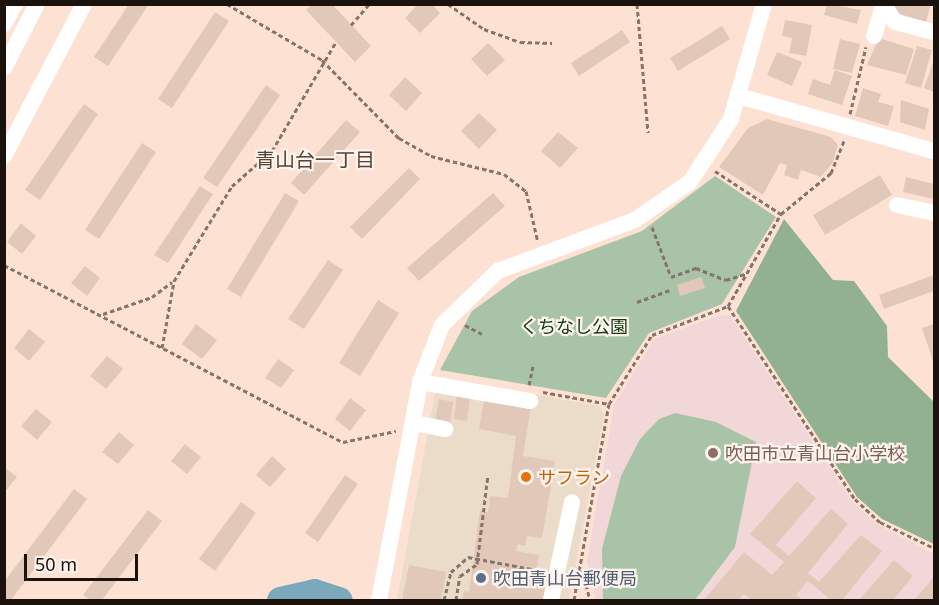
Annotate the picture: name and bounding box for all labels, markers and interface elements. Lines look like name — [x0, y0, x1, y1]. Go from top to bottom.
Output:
district label: 青山台一丁目 — [255, 147, 375, 171]
park label: くちなし公園 — [520, 315, 628, 337]
place label: 吹田市立青山台小学校 — [725, 442, 905, 464]
marker: 吹田市立青山台小学校 — [706, 446, 720, 460]
place label: サフラン — [538, 466, 610, 488]
marker: サフラン — [519, 470, 533, 484]
scale bar — [27, 542, 141, 580]
text: 50 m — [35, 552, 77, 576]
place label: 吹田青山台郵便局 — [493, 567, 637, 589]
marker: 吹田青山台郵便局 — [474, 571, 488, 585]

